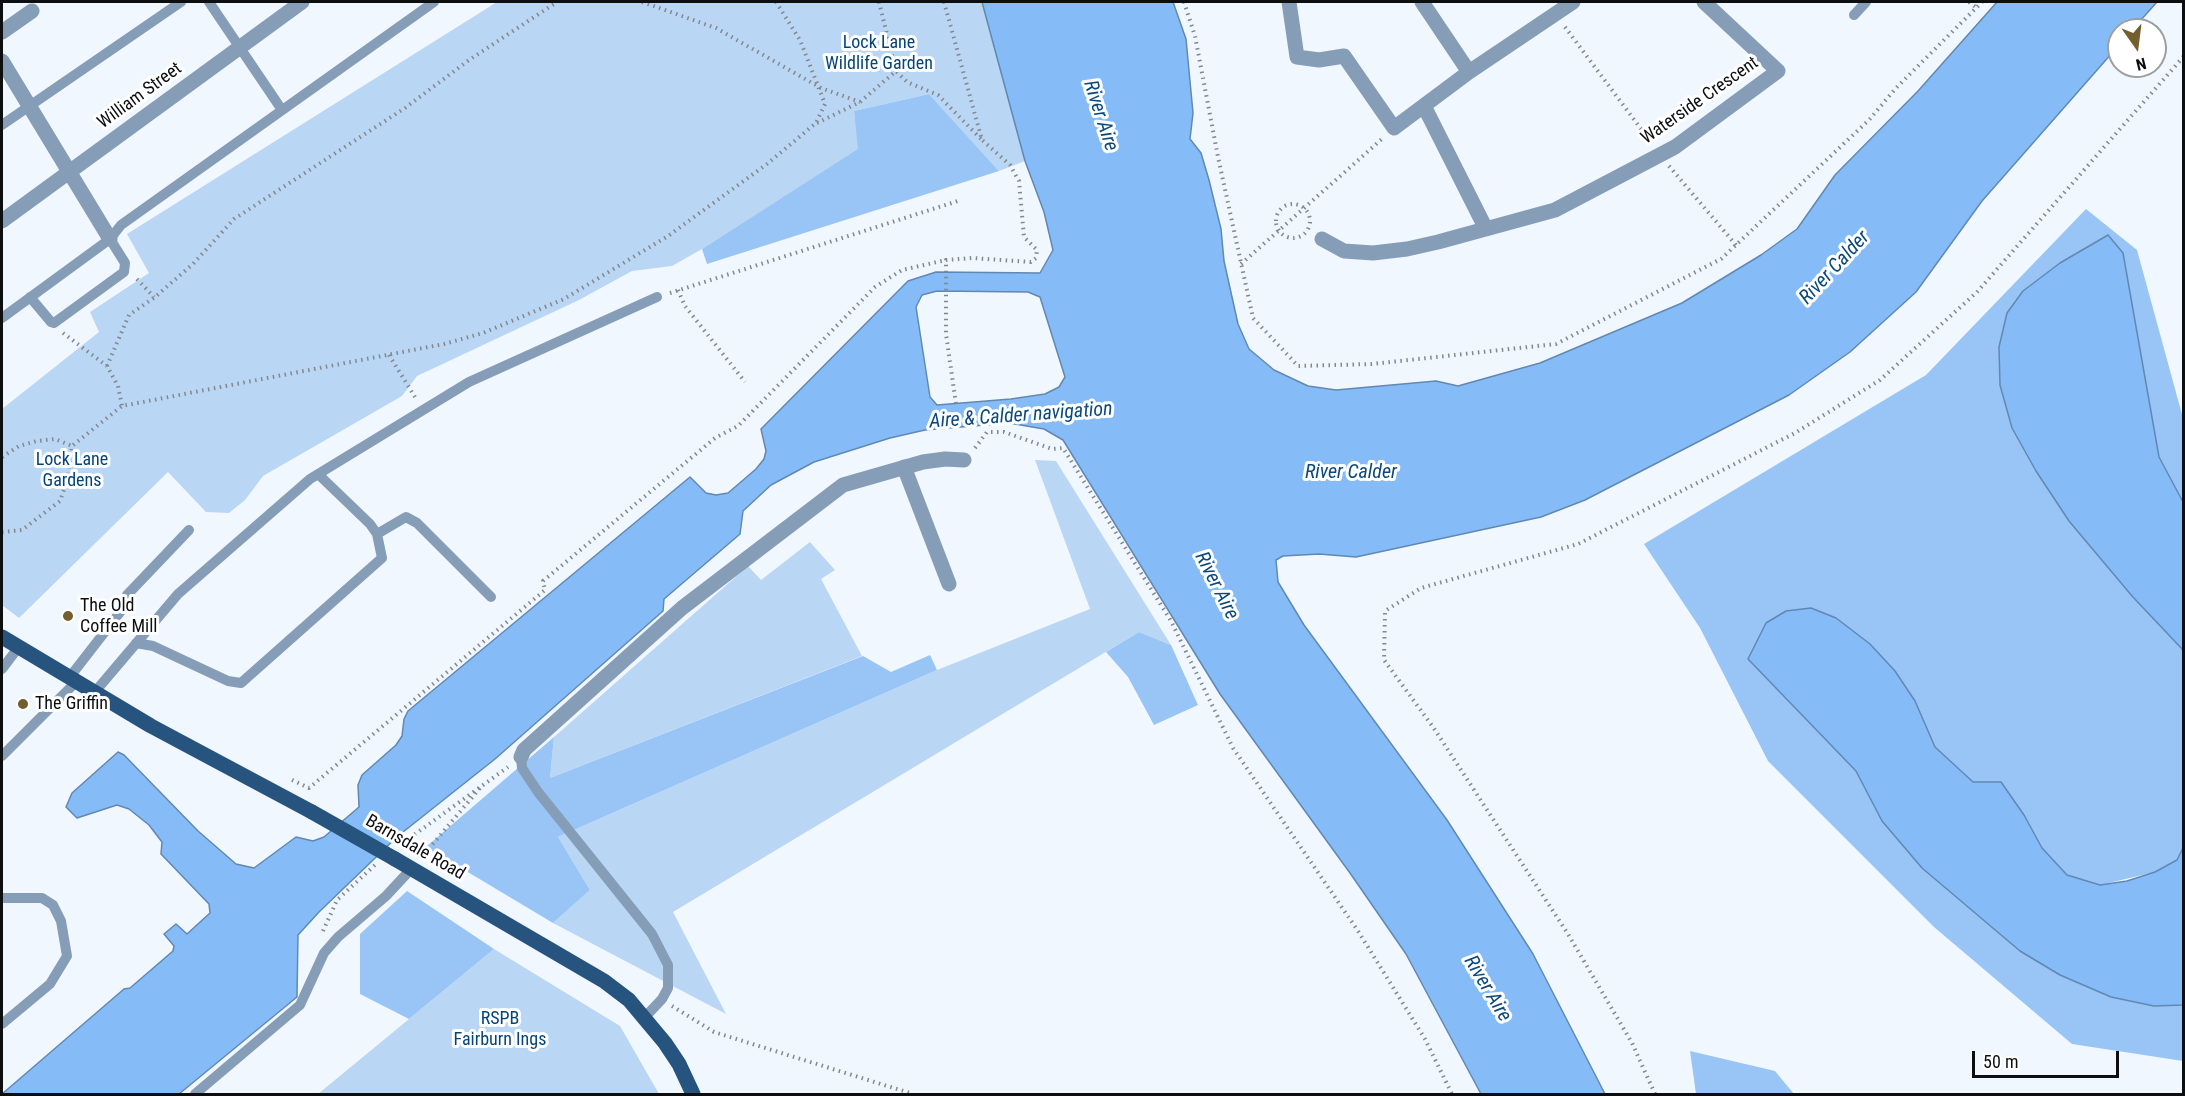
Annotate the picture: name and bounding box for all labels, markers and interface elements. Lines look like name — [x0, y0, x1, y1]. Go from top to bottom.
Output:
north arrow — [2107, 18, 2167, 78]
park label: Lock Lane Wildlife Garden — [825, 32, 933, 74]
street label: Waterside Crescent — [1637, 53, 1763, 149]
text: N — [2134, 54, 2148, 74]
street label: William Street — [94, 58, 186, 134]
water label: River Aire — [1077, 78, 1123, 154]
water label: River Calder — [1795, 226, 1875, 310]
water label: Aire & Calder navigation — [929, 398, 1113, 434]
park label: Lock Lane Gardens — [36, 449, 108, 492]
water label: River Calder — [1305, 461, 1397, 485]
water label: River Aire — [1189, 548, 1243, 624]
place label: The Old Coffee Mill — [80, 595, 157, 638]
marker: The Old Coffee Mill — [61, 609, 75, 623]
place label: The Griffin — [35, 693, 108, 715]
marker: The Griffin — [16, 697, 30, 711]
street label: Barnsdale Road — [361, 811, 469, 885]
water label: River Aire — [1458, 952, 1516, 1026]
park label: RSPB Fairburn Ings — [454, 1008, 546, 1050]
scale bar — [1975, 1039, 2122, 1077]
text: 50 m — [1983, 1051, 2018, 1072]

